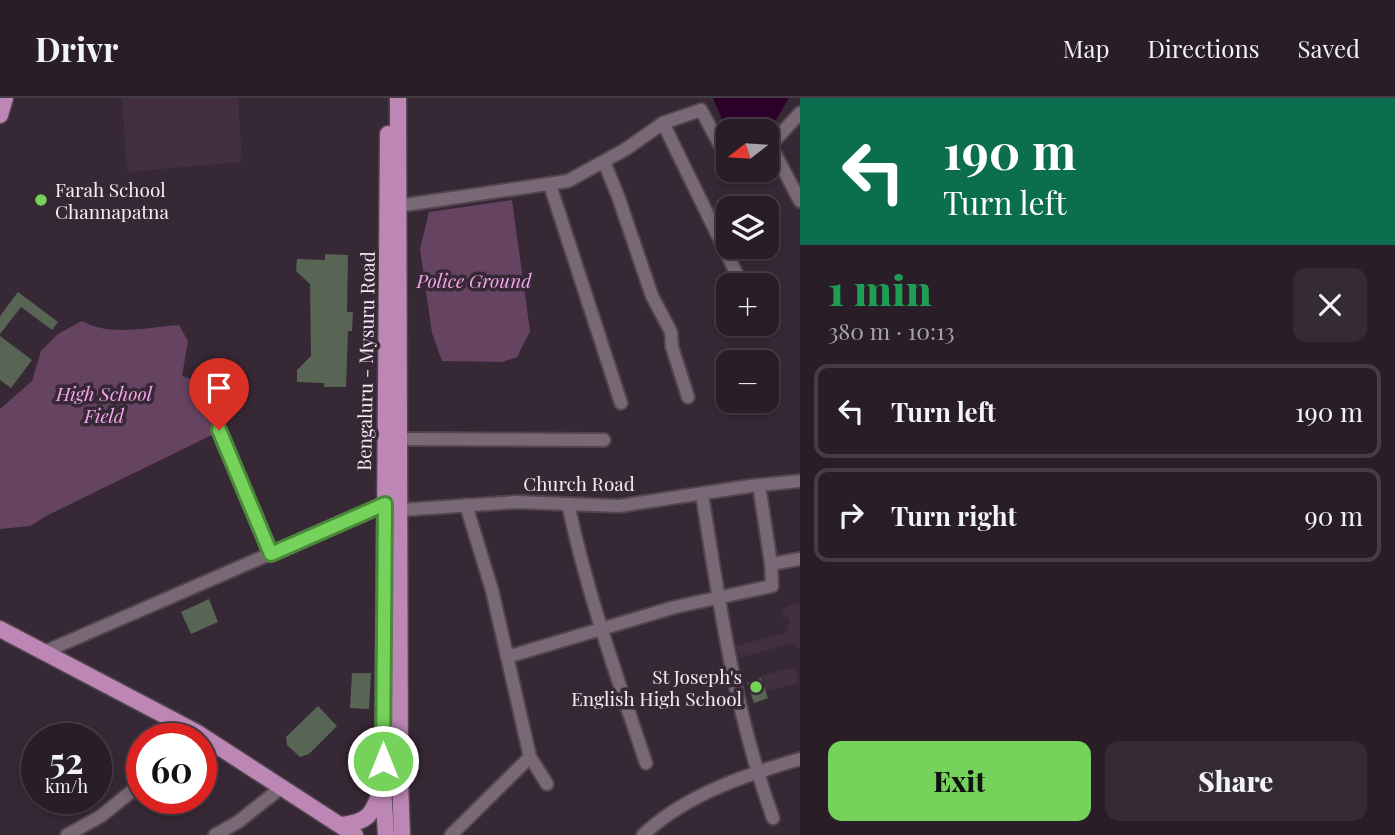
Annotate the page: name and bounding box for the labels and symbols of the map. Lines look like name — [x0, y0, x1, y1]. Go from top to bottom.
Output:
north arrow — [716, 119, 779, 182]
place label: Farah School Channapatna — [55, 176, 169, 224]
marker: Farah School Channapatna — [33, 192, 49, 208]
street label: Bengaluru - Mysuru Road — [350, 251, 380, 471]
park label: Police Ground — [416, 267, 532, 293]
pin — [189, 358, 249, 430]
park label: High School Field — [55, 380, 153, 428]
street label: Church Road — [523, 470, 635, 496]
place label: St Joseph's English High School — [571, 663, 743, 711]
marker: St Joseph's English High School — [748, 679, 764, 695]
speed limit sign: 60 — [126, 723, 217, 814]
position arrow — [346, 724, 420, 798]

